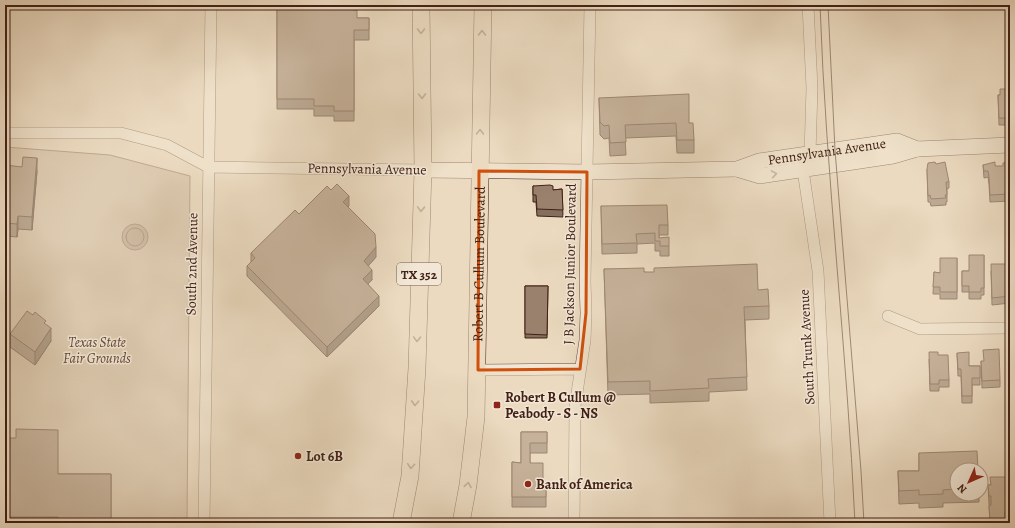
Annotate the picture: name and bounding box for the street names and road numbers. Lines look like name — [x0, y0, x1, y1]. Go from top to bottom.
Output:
street label: Pennsylvania Avenue — [766, 133, 887, 169]
street label: Pennsylvania Avenue — [307, 158, 427, 180]
street label: J B Jackson Junior Boulevard — [559, 183, 581, 345]
street label: Robert B Cullum Boulevard — [468, 186, 489, 342]
street label: South 2nd Avenue — [182, 212, 202, 316]
road number: TX 352 — [397, 263, 441, 285]
street label: South Trunk Avenue — [794, 289, 820, 405]

